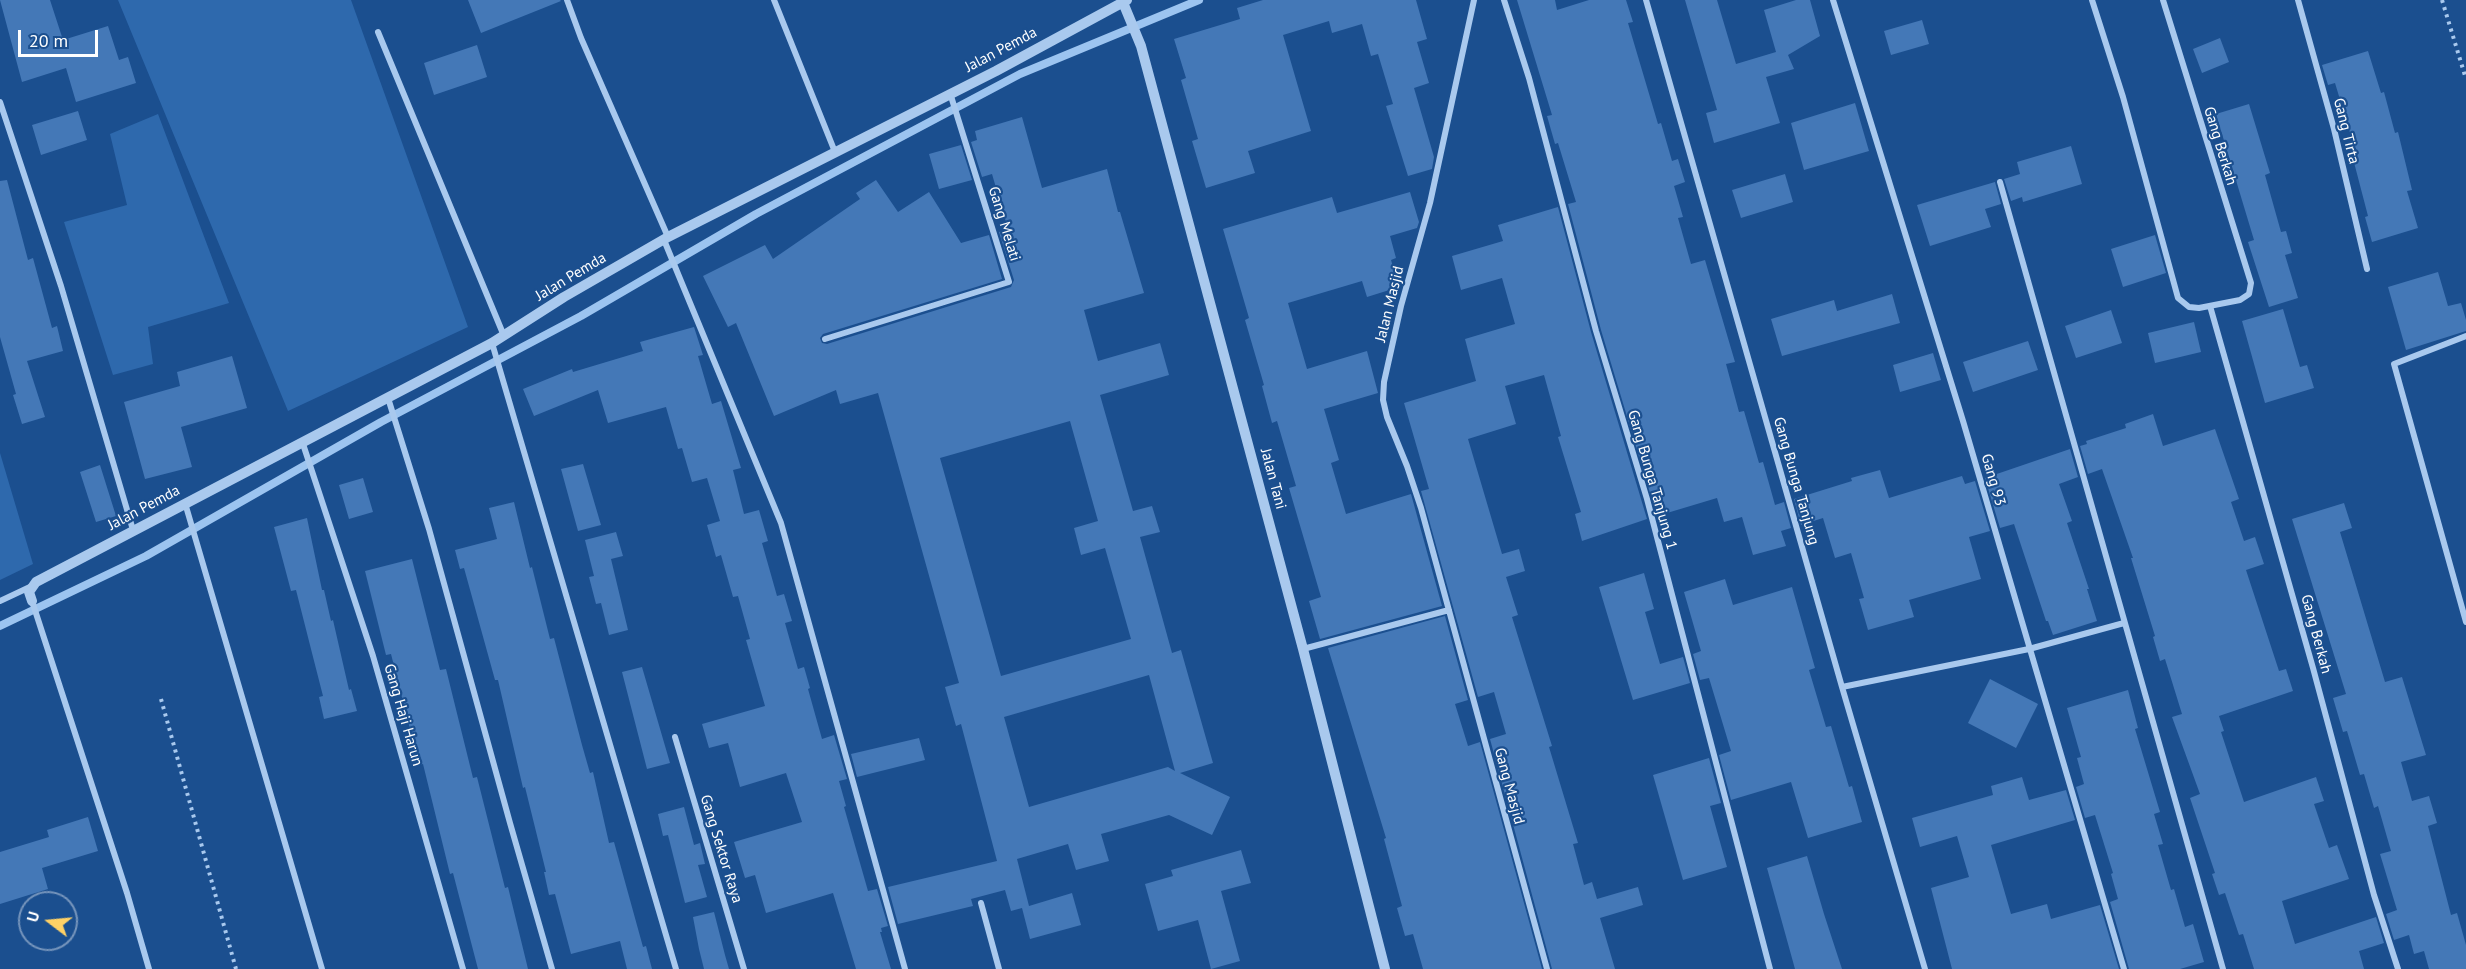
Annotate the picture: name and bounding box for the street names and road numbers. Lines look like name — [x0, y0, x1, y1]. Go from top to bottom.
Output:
street label: Jalan Pemda — [962, 24, 1040, 76]
street label: Gang Tirta — [2329, 96, 2363, 166]
street label: Gang Berkah — [2200, 105, 2240, 187]
street label: Gang Melati — [984, 184, 1024, 264]
street label: Jalan Pemda — [533, 249, 609, 305]
street label: Jalan Masjid — [1372, 264, 1408, 344]
street label: Gang Bunga Tanjung 1 — [1623, 408, 1681, 552]
street label: Gang Bunga Tanjung — [1769, 415, 1823, 547]
street label: Jalan Tani — [1256, 447, 1290, 511]
street label: Gang 93 — [1977, 452, 2009, 508]
street label: Jalan Pemda — [105, 482, 183, 534]
street label: Gang Berkah — [2297, 592, 2335, 676]
street label: Gang Haji Harun — [380, 662, 426, 768]
street label: Gang Masjid — [1490, 746, 1528, 826]
street label: Gang Sektor Raya — [696, 793, 746, 905]

